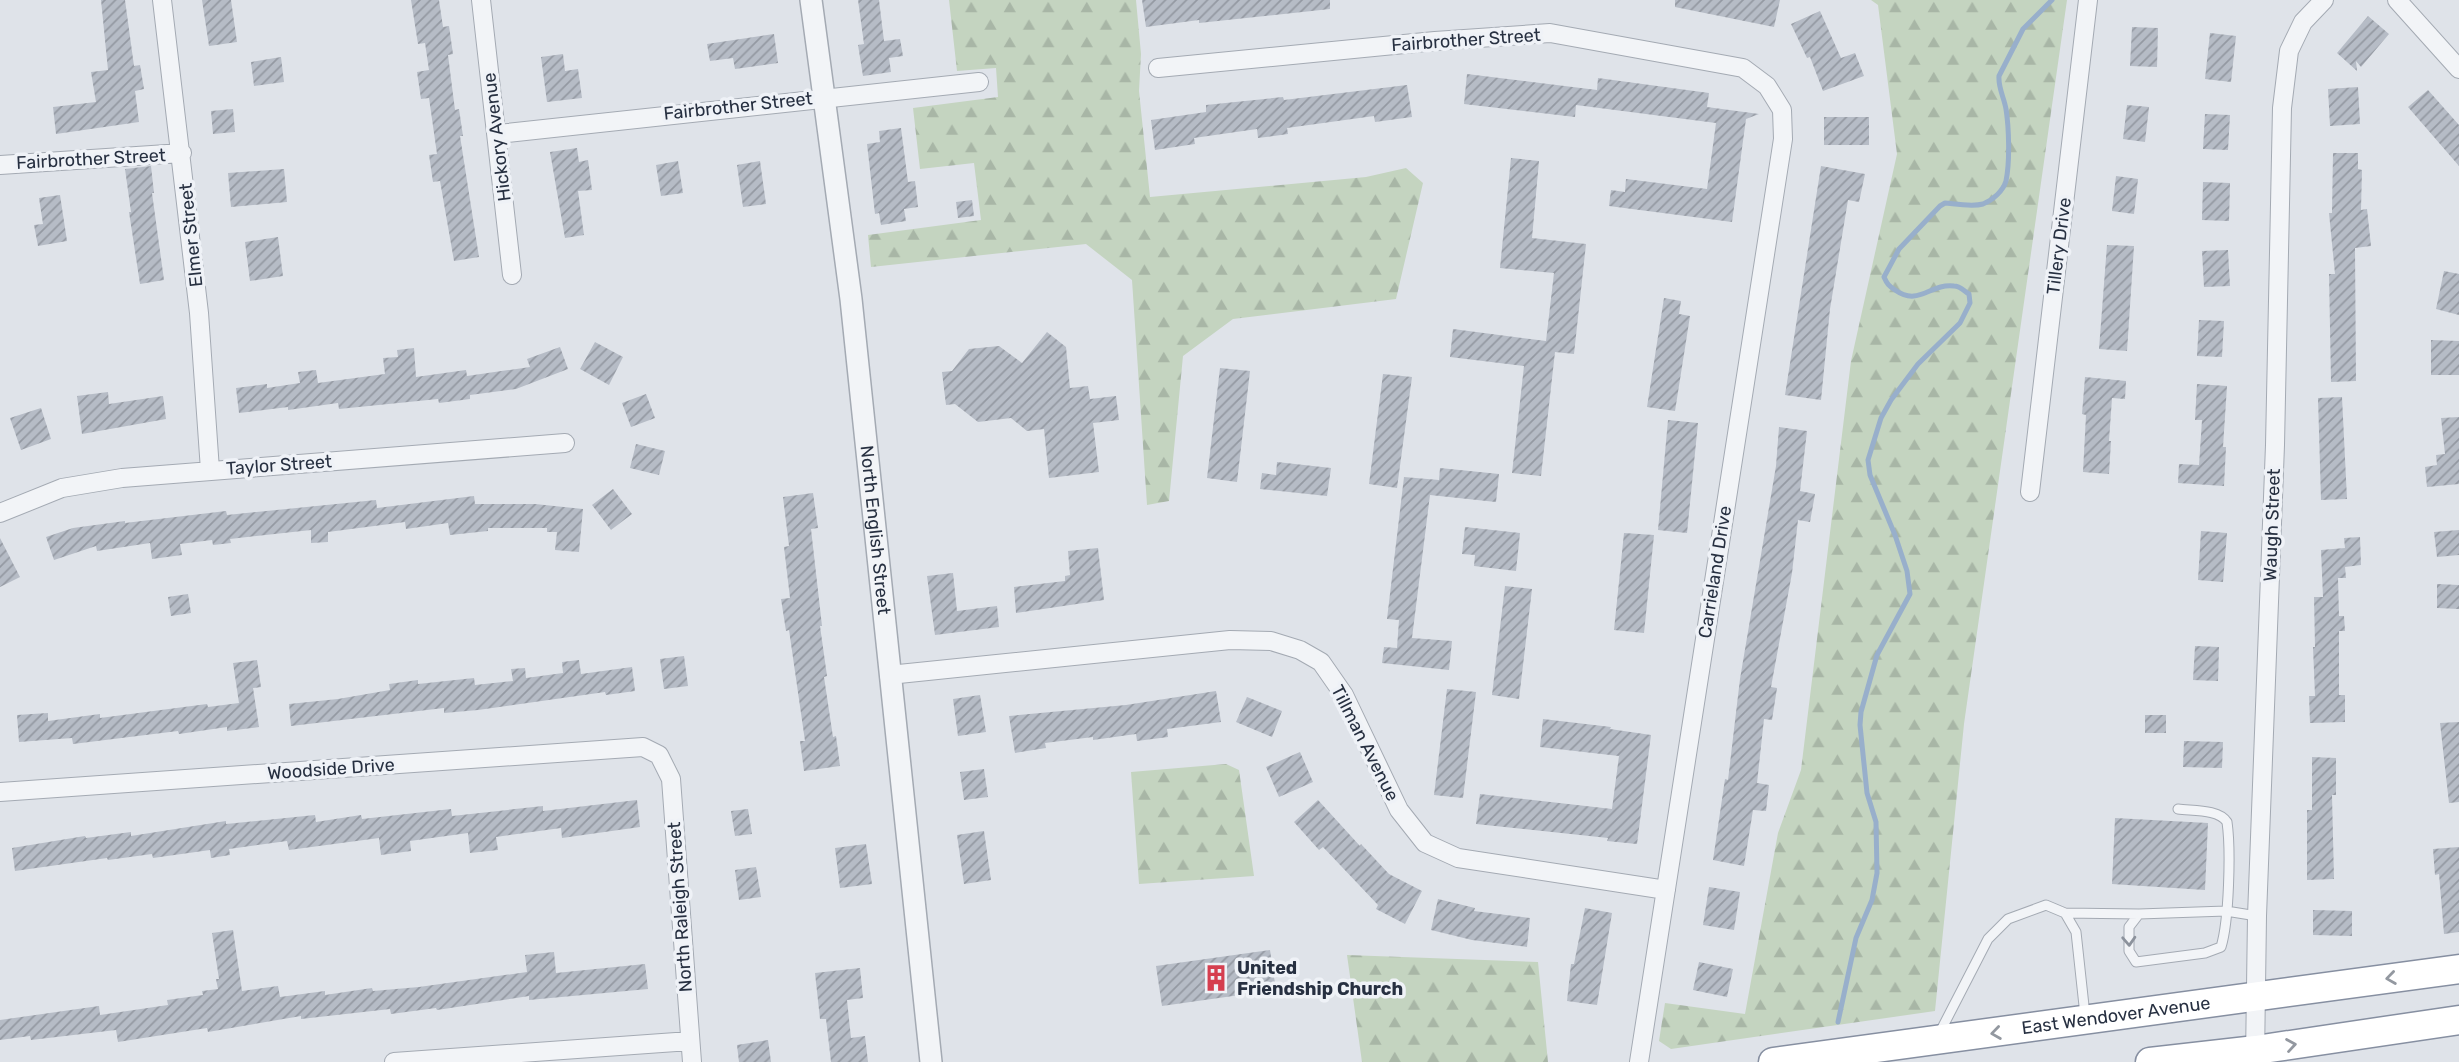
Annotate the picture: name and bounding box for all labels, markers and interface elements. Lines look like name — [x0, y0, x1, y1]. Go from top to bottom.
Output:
street label: Fairbrother Street — [1391, 24, 1541, 56]
street label: Hickory Avenue — [478, 71, 516, 203]
street label: Fairbrother Street — [662, 87, 814, 125]
street label: Fairbrother Street — [16, 144, 166, 174]
street label: Elmer Street — [175, 182, 207, 288]
street label: Tillery Drive — [2042, 196, 2076, 296]
street label: North English Street — [855, 444, 895, 616]
street label: Taylor Street — [225, 450, 333, 480]
street label: Waugh Street — [2259, 468, 2285, 582]
street label: Carrieland Drive — [1694, 504, 1736, 640]
street label: Tillman Avenue — [1326, 681, 1404, 805]
street label: Woodside Drive — [267, 754, 395, 784]
street label: North Raleigh Street — [663, 821, 697, 993]
one-way arrow — [2122, 936, 2137, 947]
place label: United Friendship Church — [1237, 957, 1403, 1000]
building icon: United Friendship Church — [1201, 963, 1231, 993]
one-way arrow — [2386, 971, 2397, 986]
street label: East Wendover Avenue — [2020, 992, 2212, 1039]
one-way arrow — [1990, 1025, 2002, 1040]
one-way arrow — [2285, 1037, 2297, 1052]

